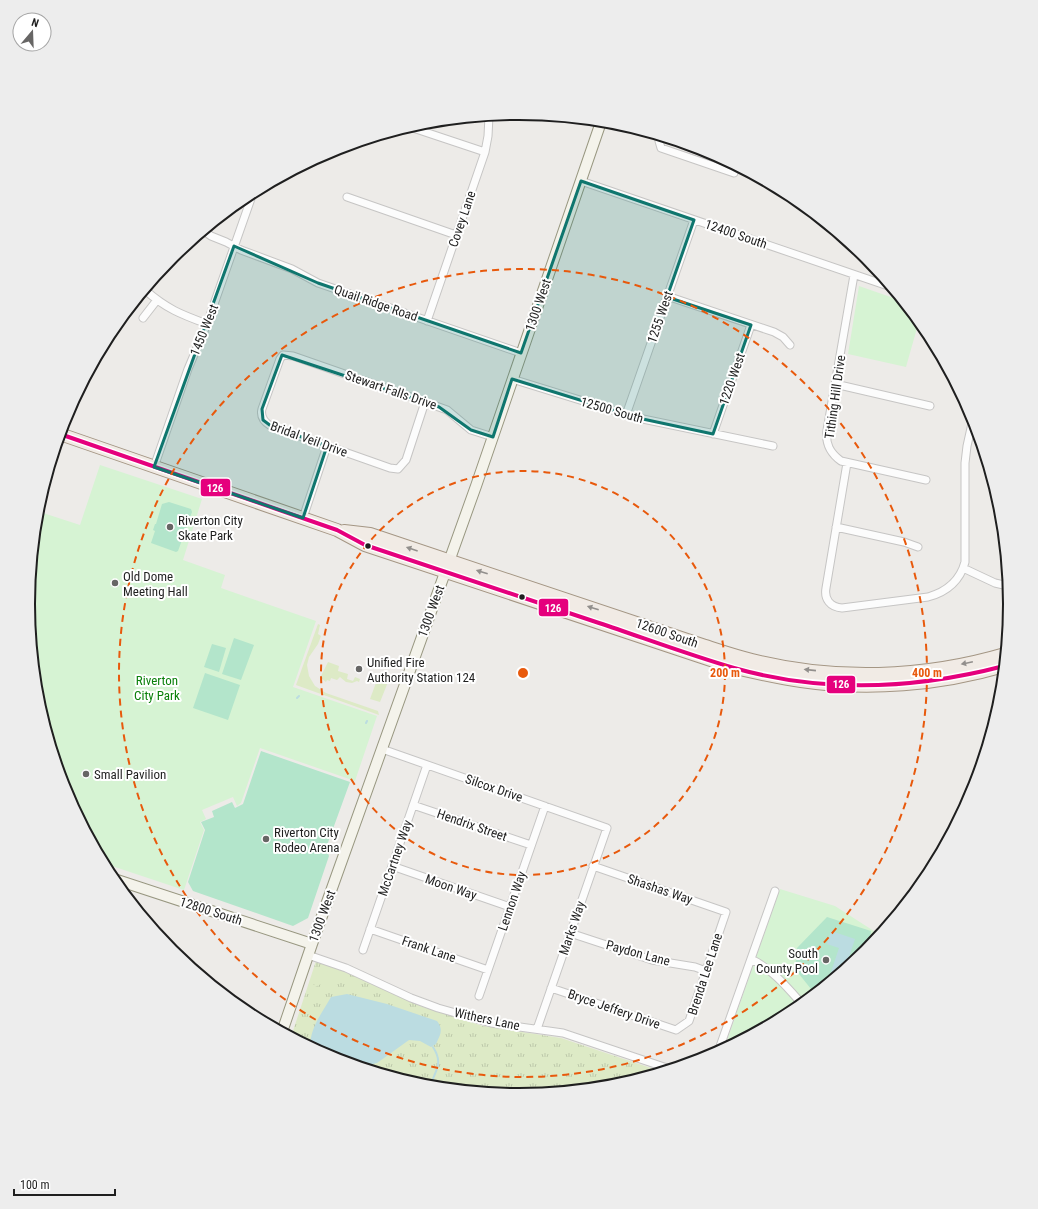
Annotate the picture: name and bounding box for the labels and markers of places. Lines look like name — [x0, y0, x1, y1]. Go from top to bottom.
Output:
place label: Riverton City Skate Park — [178, 513, 243, 543]
marker: Riverton City Skate Park — [165, 522, 175, 532]
unlabelled marker — [363, 541, 373, 551]
place label: Old Dome Meeting Hall — [123, 569, 188, 599]
marker: Old Dome Meeting Hall — [110, 578, 120, 588]
unlabelled marker — [517, 592, 527, 602]
place label: Unified Fire Authority Station 124 — [367, 655, 476, 685]
marker: Unified Fire Authority Station 124 — [354, 664, 364, 674]
centre of rings — [516, 666, 530, 680]
place label: Small Pavilion — [94, 767, 166, 782]
marker: Small Pavilion — [81, 769, 91, 779]
place label: Riverton City Rodeo Arena — [274, 825, 339, 855]
marker: Riverton City Rodeo Arena — [261, 834, 271, 844]
place label: South County Pool — [756, 946, 818, 976]
marker: South County Pool — [821, 955, 831, 965]

